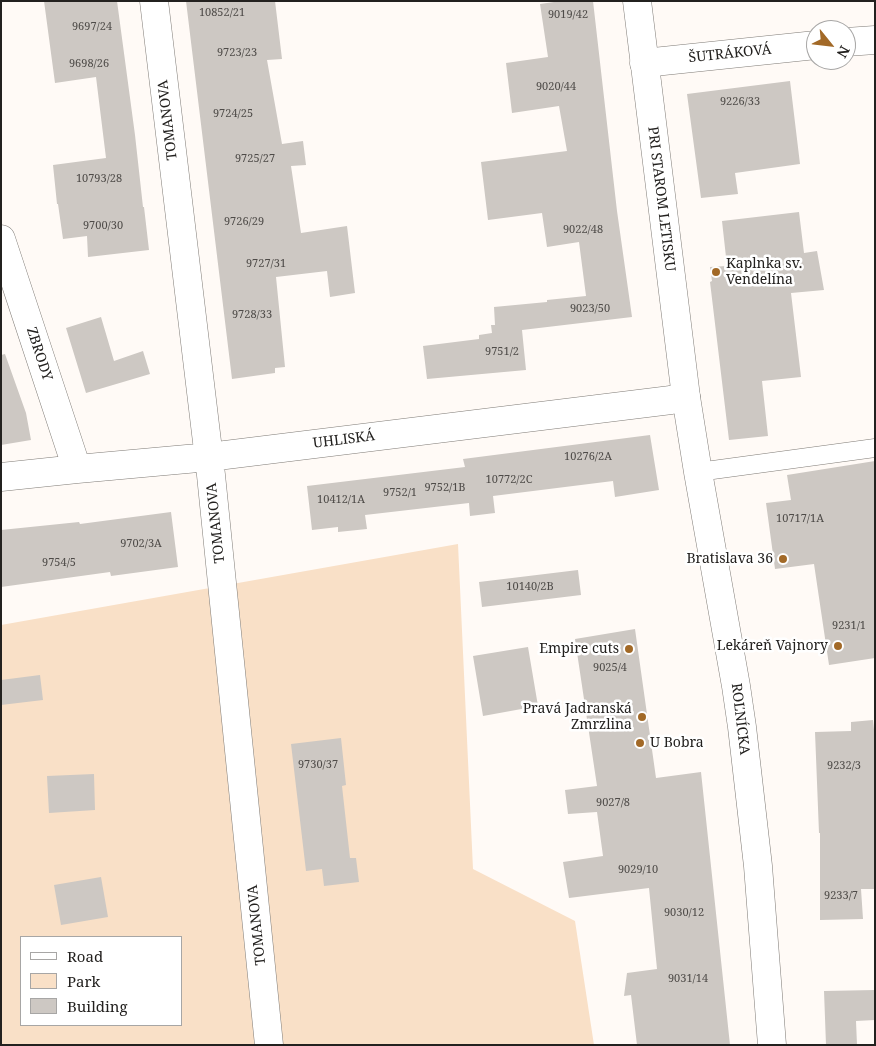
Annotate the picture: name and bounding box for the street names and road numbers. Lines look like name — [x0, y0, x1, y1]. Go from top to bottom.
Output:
street label: ŠUTRÁKOVÁ — [688, 41, 772, 67]
street label: TOMANOVA — [155, 79, 181, 161]
street label: PRI STAROM LETISKU — [644, 125, 678, 273]
street label: ZBRODY — [22, 325, 56, 383]
street label: UHLISKÁ — [312, 428, 376, 452]
street label: TOMANOVA — [203, 482, 229, 564]
street label: ROĽNÍCKA — [727, 682, 753, 756]
street label: TOMANOVA — [244, 884, 270, 966]

